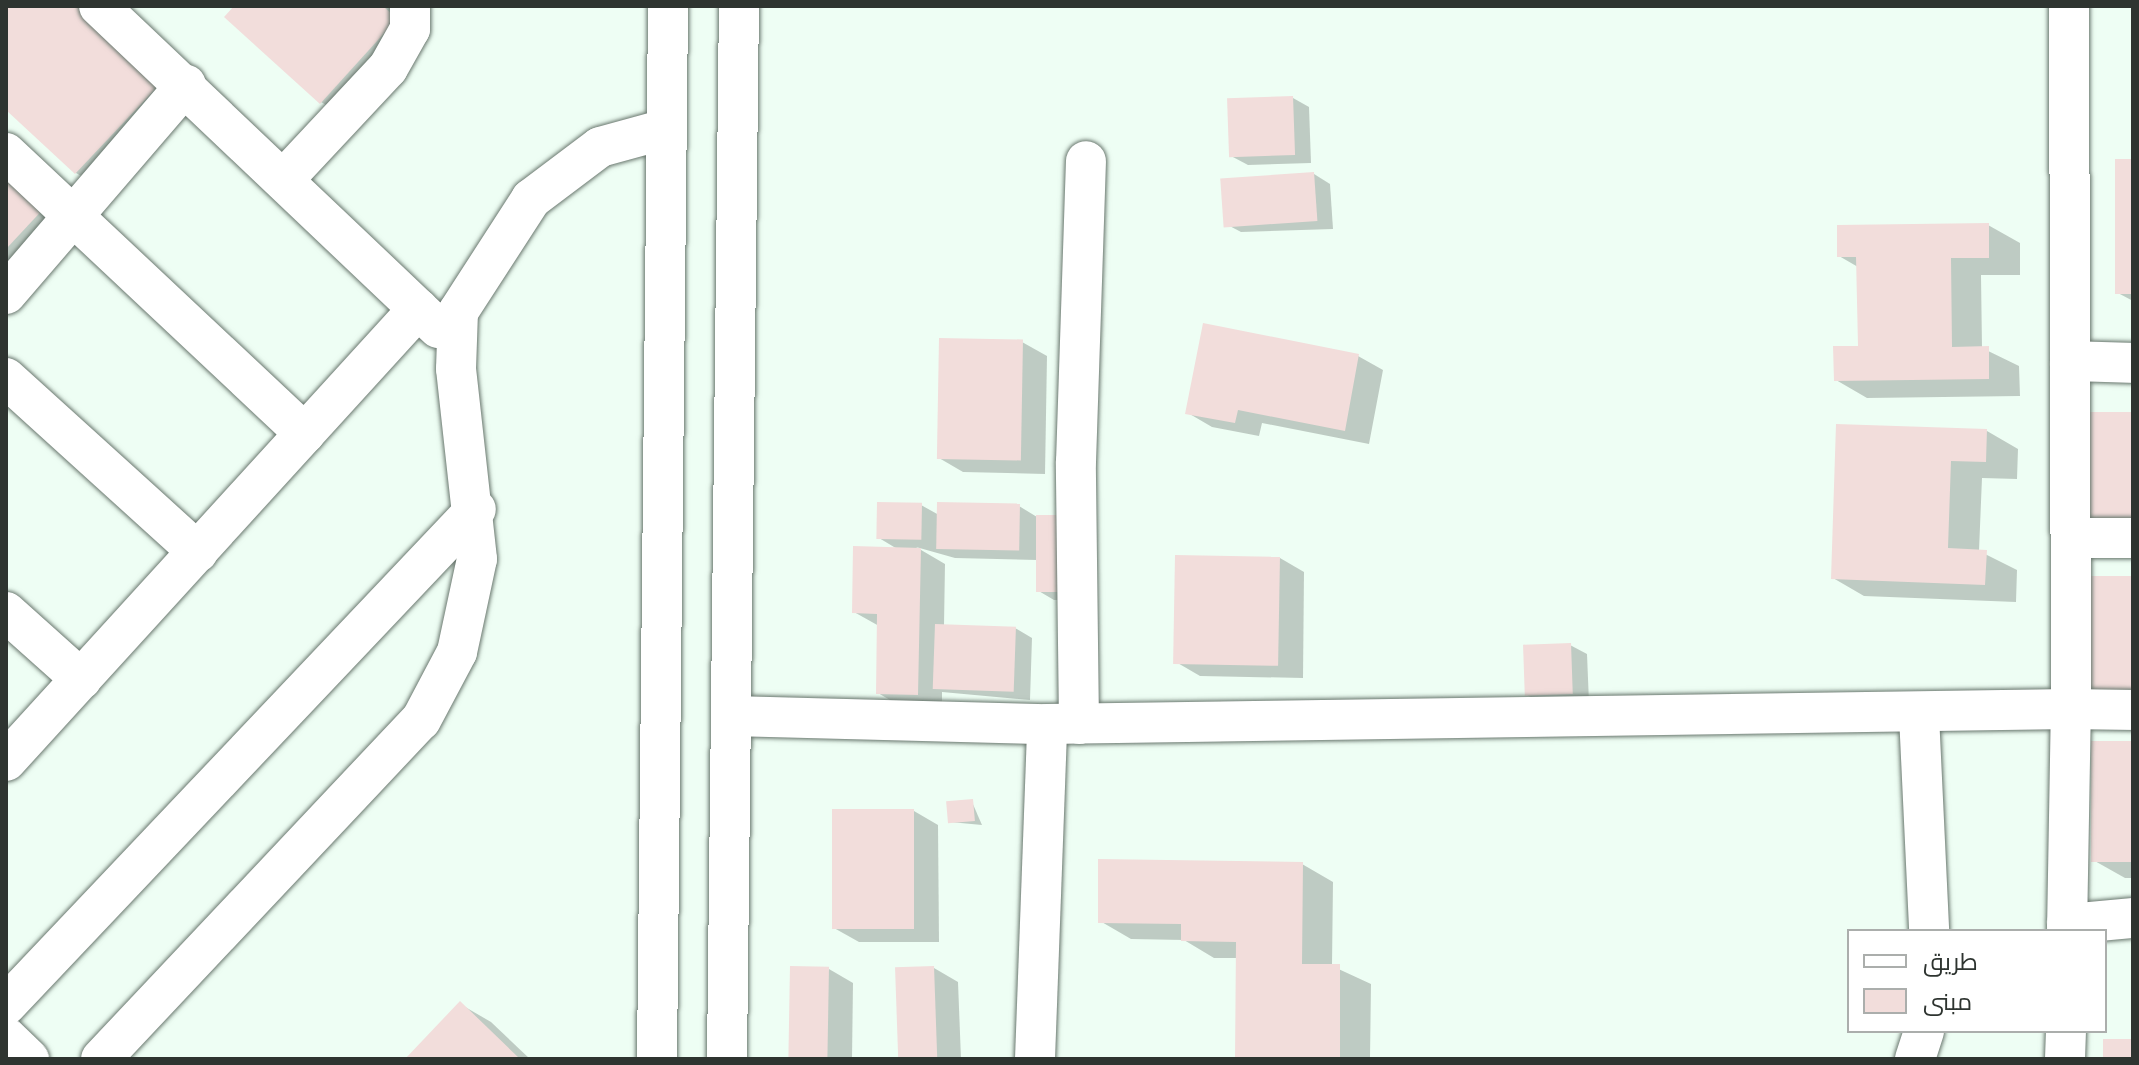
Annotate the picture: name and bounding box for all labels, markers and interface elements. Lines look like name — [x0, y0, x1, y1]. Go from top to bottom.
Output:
legend — [1847, 929, 2107, 1033]
text: طريق — [1923, 948, 1978, 976]
text: مبنى — [1923, 988, 1972, 1016]

